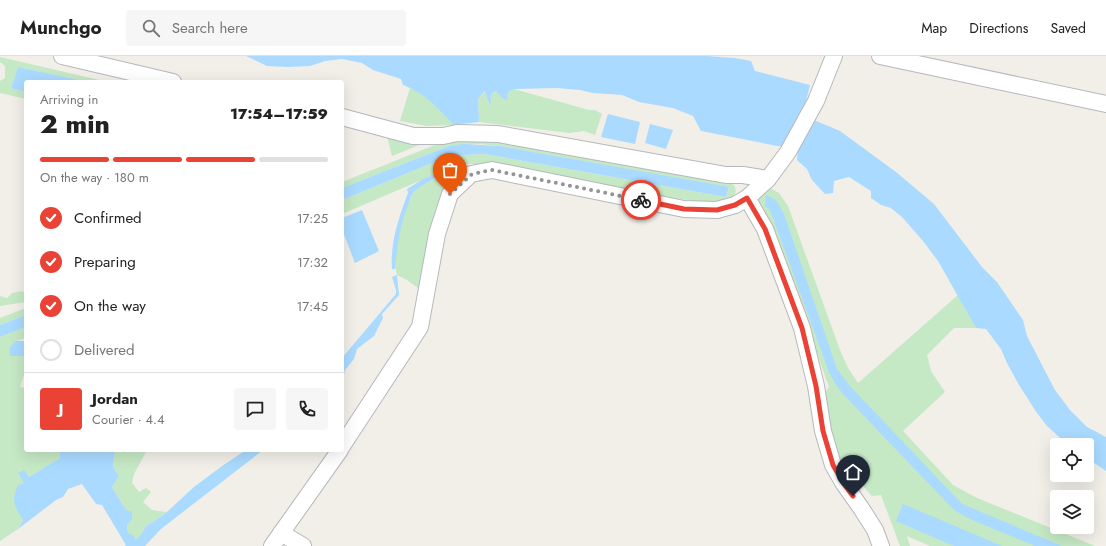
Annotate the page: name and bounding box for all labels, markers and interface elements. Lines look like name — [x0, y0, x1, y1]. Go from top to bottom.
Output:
search box — [126, 10, 406, 46]
text: Munchgo — [20, 14, 102, 41]
icon: search — [140, 17, 162, 39]
text: Search here — [172, 17, 248, 39]
text: Map — [921, 18, 947, 38]
text: Directions — [969, 18, 1029, 38]
text: Saved — [1051, 18, 1086, 38]
text: Arriving in — [40, 90, 98, 109]
text: 17:54–17:59 — [230, 103, 328, 125]
text: 2 min — [40, 105, 110, 143]
pin — [433, 153, 467, 194]
icon: bag — [439, 159, 461, 181]
text: On the way · 180 m — [40, 168, 149, 187]
courier — [621, 180, 661, 220]
icon: bike — [630, 189, 652, 211]
icon: check — [40, 207, 62, 229]
text: Confirmed — [74, 207, 142, 229]
text: 17:25 — [297, 209, 328, 228]
icon: check — [40, 251, 62, 273]
text: Preparing — [74, 251, 136, 273]
text: 17:32 — [297, 253, 328, 272]
icon: check — [40, 295, 62, 317]
text: On the way — [74, 295, 146, 317]
text: 17:45 — [297, 297, 328, 316]
text: Delivered — [74, 339, 135, 361]
text: Jordan — [92, 388, 138, 410]
button: chat — [234, 388, 276, 430]
button: phone — [286, 388, 328, 430]
text: J — [59, 398, 63, 420]
text: Courier · 4.4 — [92, 410, 165, 429]
map controls — [1050, 438, 1094, 534]
button: locate — [1050, 438, 1094, 482]
pin — [836, 455, 870, 496]
icon: home — [842, 461, 864, 483]
button: layers — [1050, 490, 1094, 534]

